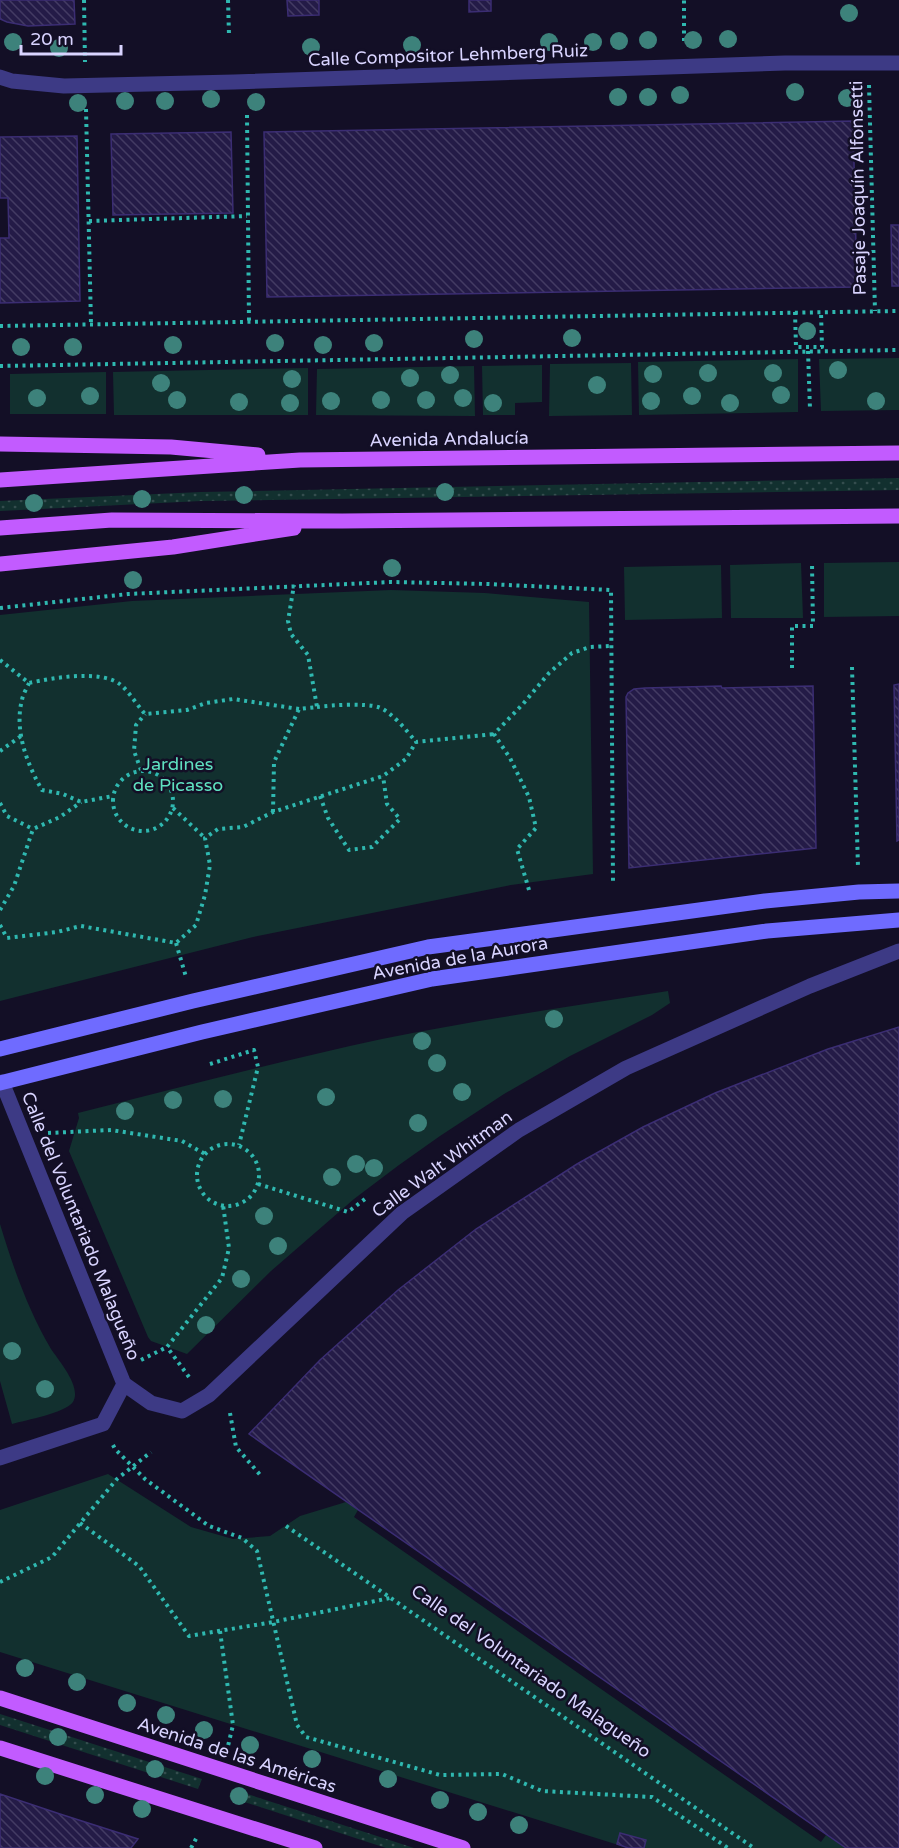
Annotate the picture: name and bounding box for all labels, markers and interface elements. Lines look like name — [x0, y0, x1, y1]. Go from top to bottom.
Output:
scale bar — [21, 18, 122, 56]
text: 20 m — [30, 28, 74, 50]
street label: Calle Compositor Lehmberg Ruiz — [308, 39, 588, 71]
street label: Pasaje Joaquín Alfonsetti — [845, 80, 871, 296]
street label: Avenida Andalucía — [369, 427, 529, 451]
park label: Jardines de Picasso — [133, 753, 223, 796]
street label: Avenida de la Aurora — [370, 932, 550, 984]
street label: Calle del Voluntariado Malagueño — [17, 1088, 145, 1364]
street label: Calle Walt Whitman — [367, 1106, 517, 1222]
street label: Calle del Voluntariado Malagueño — [407, 1579, 655, 1763]
street label: Avenida de las Américas — [135, 1712, 339, 1798]

